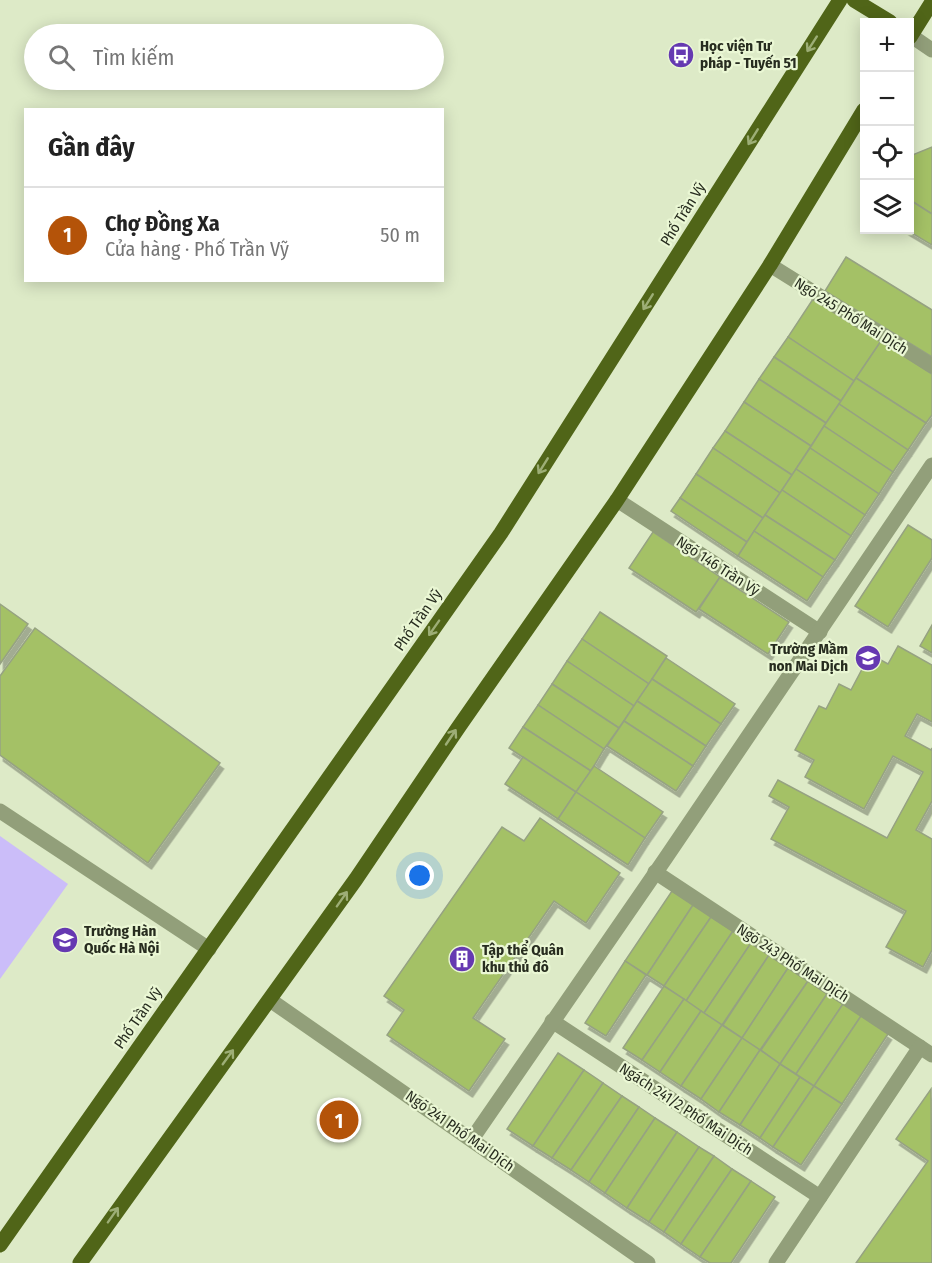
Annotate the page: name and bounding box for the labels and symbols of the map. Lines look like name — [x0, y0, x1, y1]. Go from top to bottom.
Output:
one-way arrow — [806, 35, 818, 52]
place label: Học viện Tư pháp - Tuyến 51 — [700, 37, 797, 72]
bus stop icon: Học viện Tư pháp - Tuyến 51 — [666, 40, 696, 70]
one-way arrow — [746, 128, 758, 145]
street label: Phố Trần Vỹ — [657, 179, 710, 249]
street label: Ngõ 245 Phố Mai Dịch — [791, 274, 911, 358]
one-way arrow — [642, 293, 654, 310]
one-way arrow — [537, 458, 550, 475]
street label: Ngõ 146 Trần Vỹ — [673, 532, 763, 600]
street label: Phố Trần Vỹ — [390, 585, 446, 654]
one-way arrow — [428, 619, 440, 636]
place label: Trường Mầm non Mai Dịch — [769, 640, 848, 675]
school or university icon: Trường Mầm non Mai Dịch — [853, 643, 883, 673]
one-way arrow — [445, 730, 457, 746]
your location — [405, 861, 434, 890]
one-way arrow — [336, 891, 348, 907]
street label: Ngõ 243 Phố Mai Dịch — [734, 920, 852, 1006]
place label: Trường Hàn Quốc Hà Nội — [84, 922, 160, 957]
school or university icon: Trường Hàn Quốc Hà Nội — [50, 925, 80, 955]
place label: Tập thể Quân khu thủ đô — [482, 940, 564, 976]
building icon: Tập thể Quân khu thủ đô — [447, 944, 477, 974]
street label: Phố Trần Vỹ — [110, 983, 166, 1052]
one-way arrow — [222, 1050, 234, 1066]
street label: Ngách 241/2 Phố Mai Dịch — [616, 1059, 756, 1159]
street label: Ngõ 241 Phố Mai Dịch — [402, 1087, 518, 1175]
pin: 1 — [320, 1098, 358, 1142]
one-way arrow — [107, 1207, 119, 1224]

